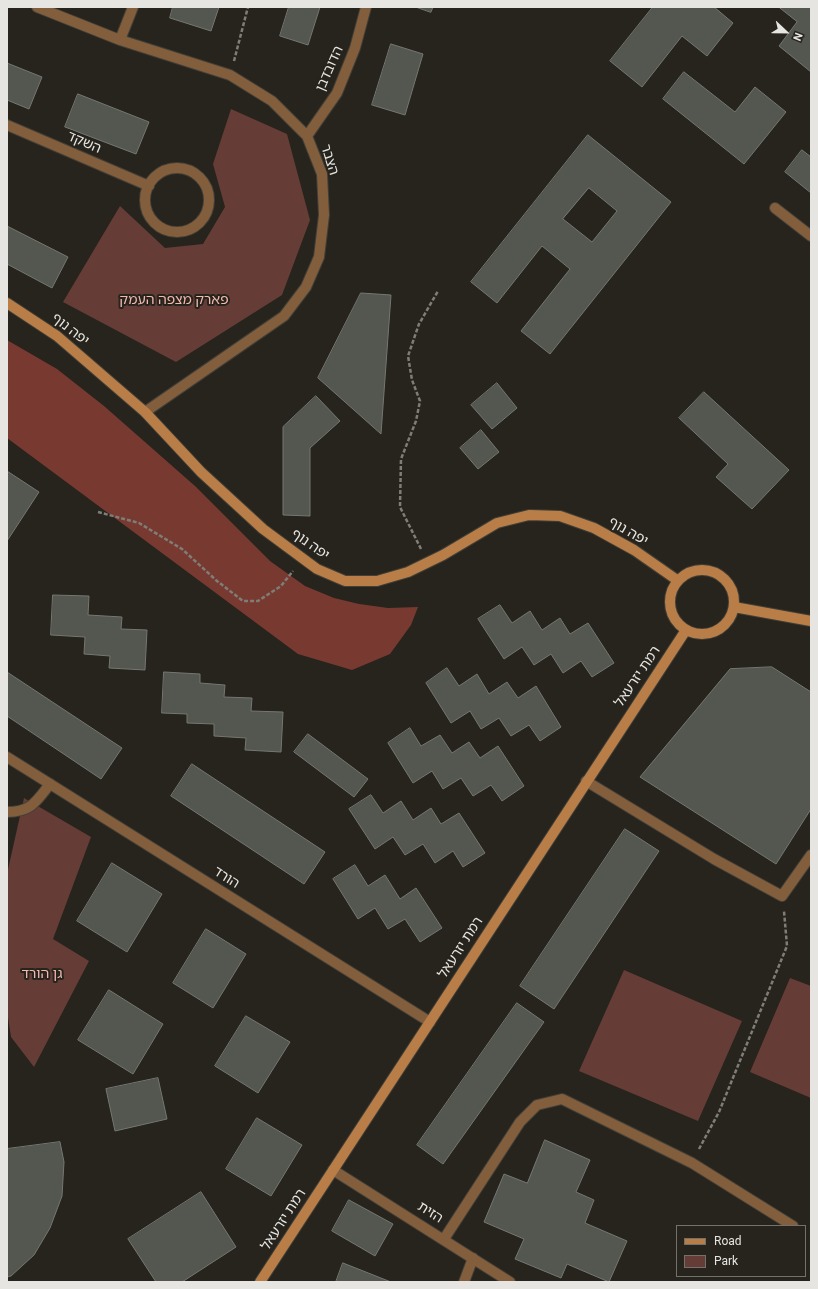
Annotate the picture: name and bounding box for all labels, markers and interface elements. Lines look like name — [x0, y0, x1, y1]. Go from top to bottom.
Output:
north arrow — [766, 12, 806, 52]
text: N — [790, 31, 805, 43]
street label: הדובדבן — [313, 44, 347, 94]
street label: השקד — [64, 128, 104, 158]
street label: הצבר — [316, 143, 342, 177]
park label: פארק מצפה העמק — [119, 292, 229, 308]
street label: יפה נוף — [48, 310, 92, 350]
street label: יפה נוף — [605, 514, 651, 550]
street label: יפה נוף — [288, 526, 332, 564]
street label: רמת יזרעאל — [611, 643, 665, 711]
street label: הורד — [210, 864, 242, 892]
street label: רמת יזרעאל — [435, 914, 487, 982]
park label: גן הורד — [21, 966, 63, 982]
street label: רמת יזרעאל — [258, 1186, 310, 1254]
street label: הזית — [414, 1199, 446, 1227]
legend — [676, 1225, 806, 1277]
text: Road — [714, 1234, 742, 1248]
text: Park — [714, 1254, 738, 1268]

